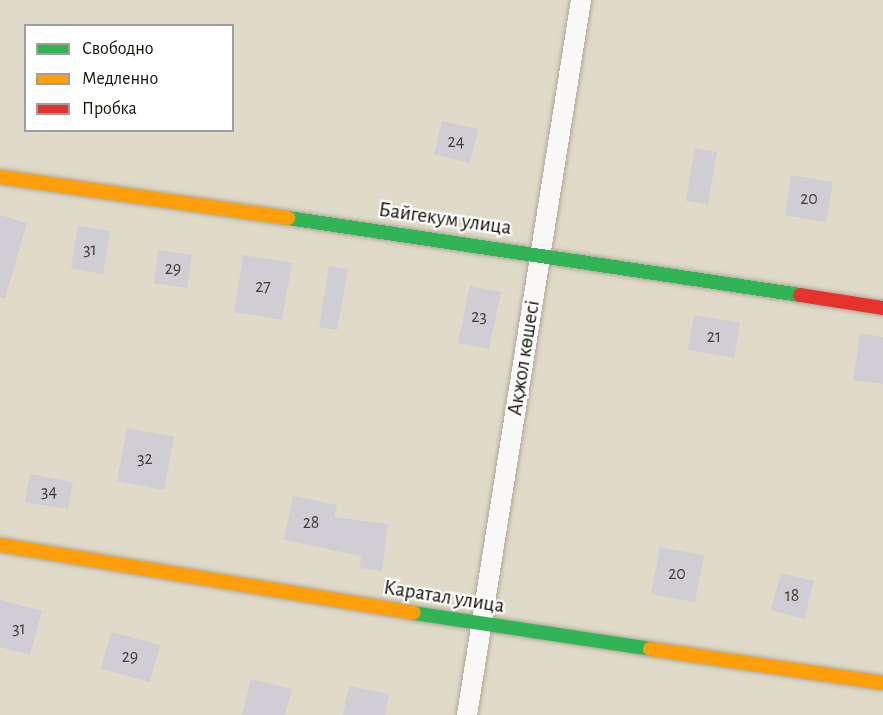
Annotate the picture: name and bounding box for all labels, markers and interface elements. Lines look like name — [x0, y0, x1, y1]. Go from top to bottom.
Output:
legend — [24, 24, 234, 132]
text: Свободно — [82, 40, 154, 58]
text: Медленно — [82, 70, 158, 88]
text: Пробка — [82, 100, 137, 118]
house number: 24 — [448, 131, 464, 153]
house number: 20 — [800, 188, 818, 210]
street label: Байгекум улица — [377, 197, 513, 241]
house number: 31 — [83, 239, 97, 261]
house number: 29 — [165, 258, 181, 280]
house number: 27 — [255, 276, 271, 298]
street label: Ақжол көшесі — [502, 299, 546, 417]
house number: 23 — [471, 306, 487, 328]
house number: 21 — [707, 326, 721, 348]
house number: 32 — [137, 448, 153, 470]
house number: 34 — [41, 481, 57, 503]
house number: 28 — [303, 512, 319, 534]
house number: 20 — [668, 563, 686, 585]
street label: Каратал улица — [382, 575, 506, 619]
house number: 18 — [785, 585, 799, 607]
house number: 31 — [12, 618, 26, 640]
house number: 29 — [122, 646, 138, 668]

